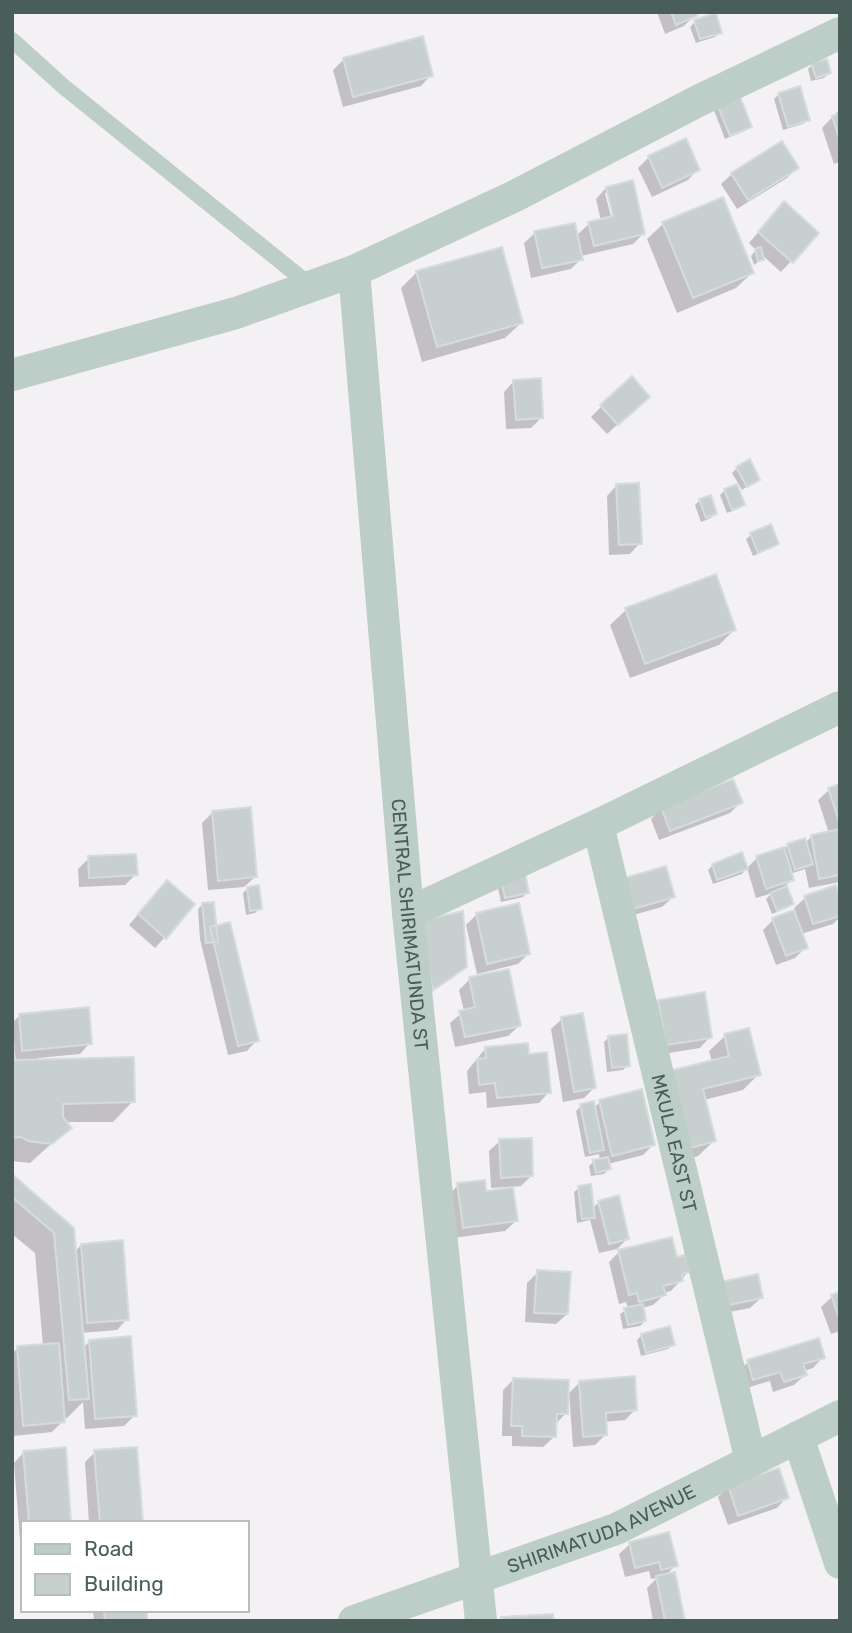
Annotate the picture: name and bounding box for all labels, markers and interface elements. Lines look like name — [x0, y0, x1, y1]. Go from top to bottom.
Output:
street label: CENTRAL SHIRIMATUNDA ST — [387, 798, 434, 1052]
street label: MKULA EAST ST — [647, 1072, 702, 1214]
street label: SHIRIMATUDA AVENUE — [504, 1479, 699, 1578]
legend — [21, 1521, 248, 1612]
text: Road — [84, 1536, 134, 1561]
text: Building — [84, 1571, 164, 1596]

